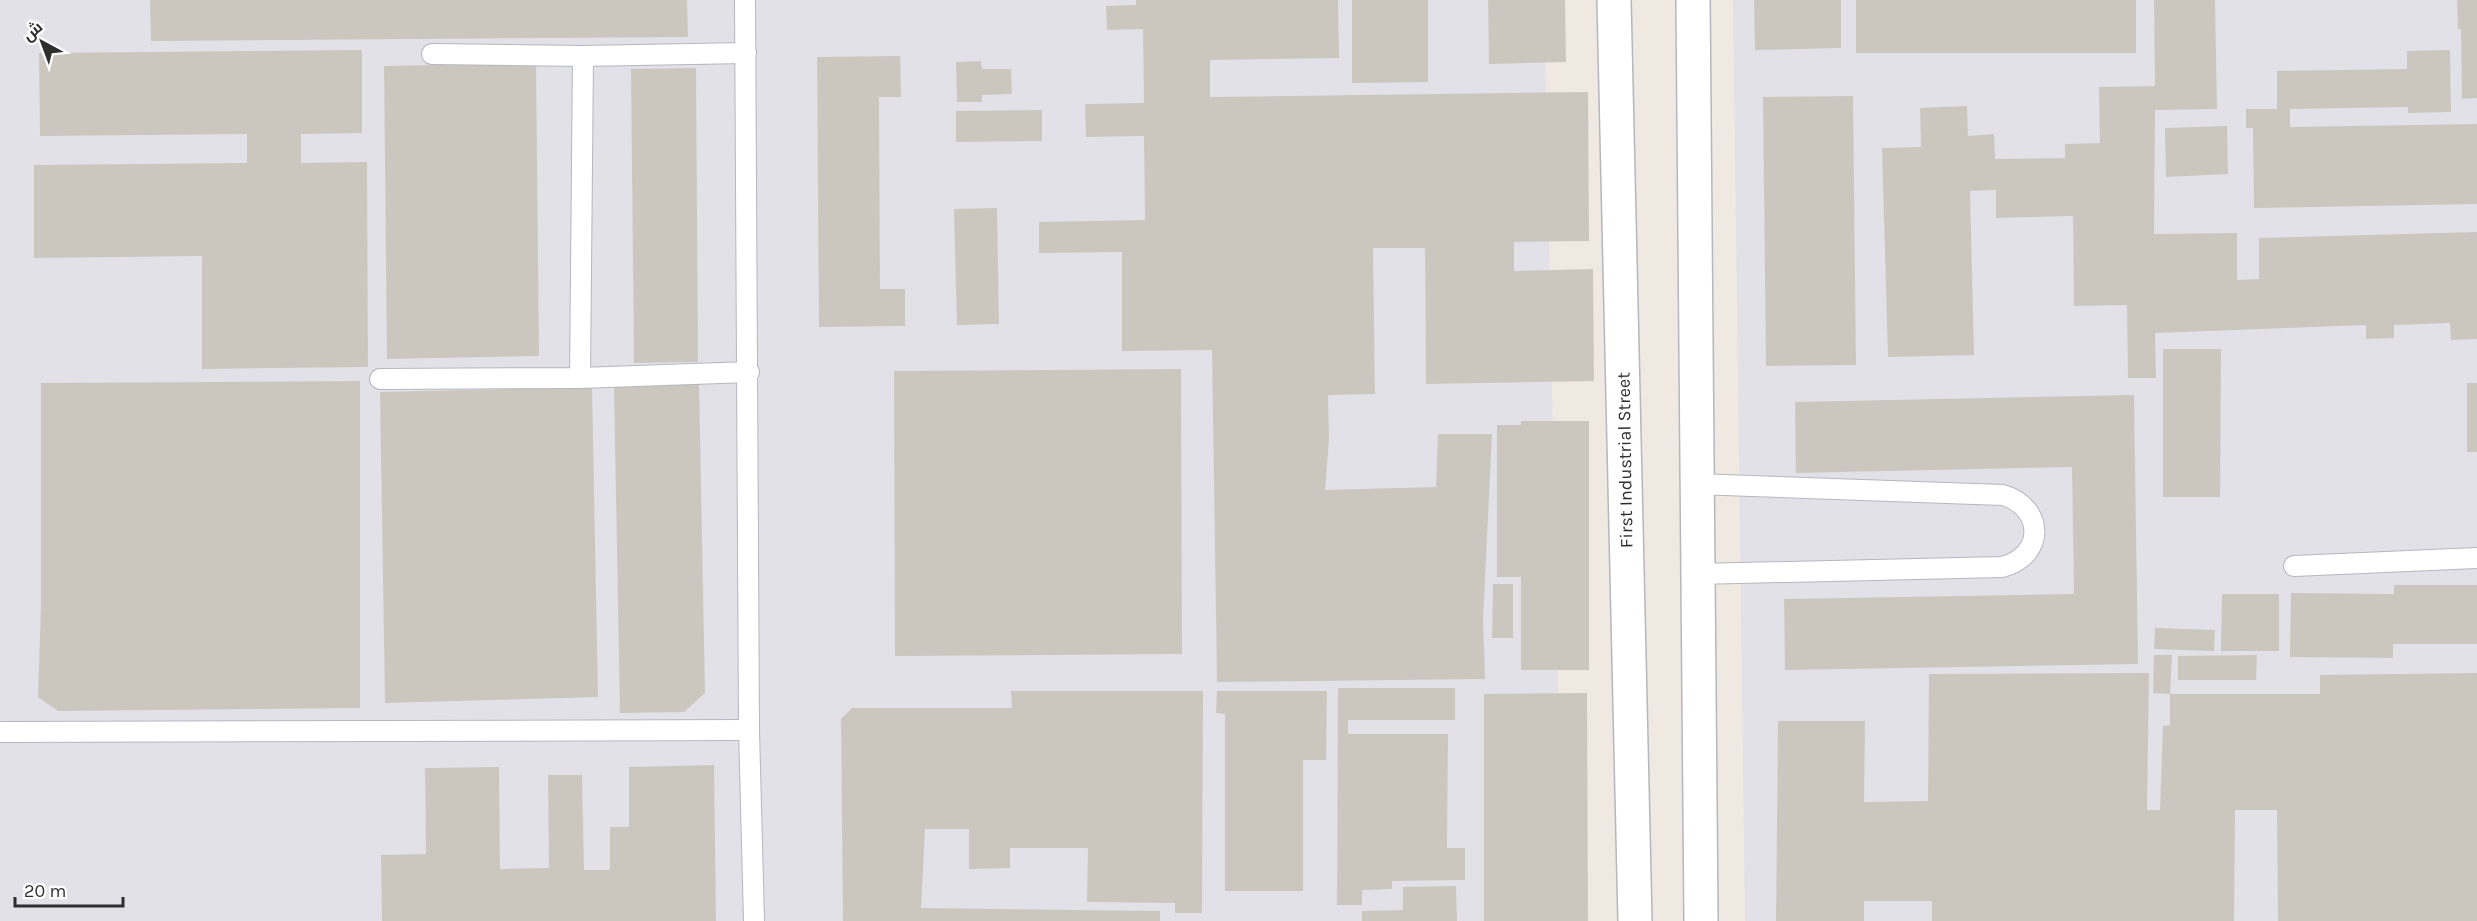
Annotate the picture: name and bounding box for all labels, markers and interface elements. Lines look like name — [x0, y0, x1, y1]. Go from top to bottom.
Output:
north arrow — [12, 12, 72, 72]
text: ش — [19, 17, 46, 45]
street label: First Industrial Street — [1612, 372, 1638, 548]
scale bar — [15, 870, 123, 908]
text: 20 m — [24, 880, 66, 902]

